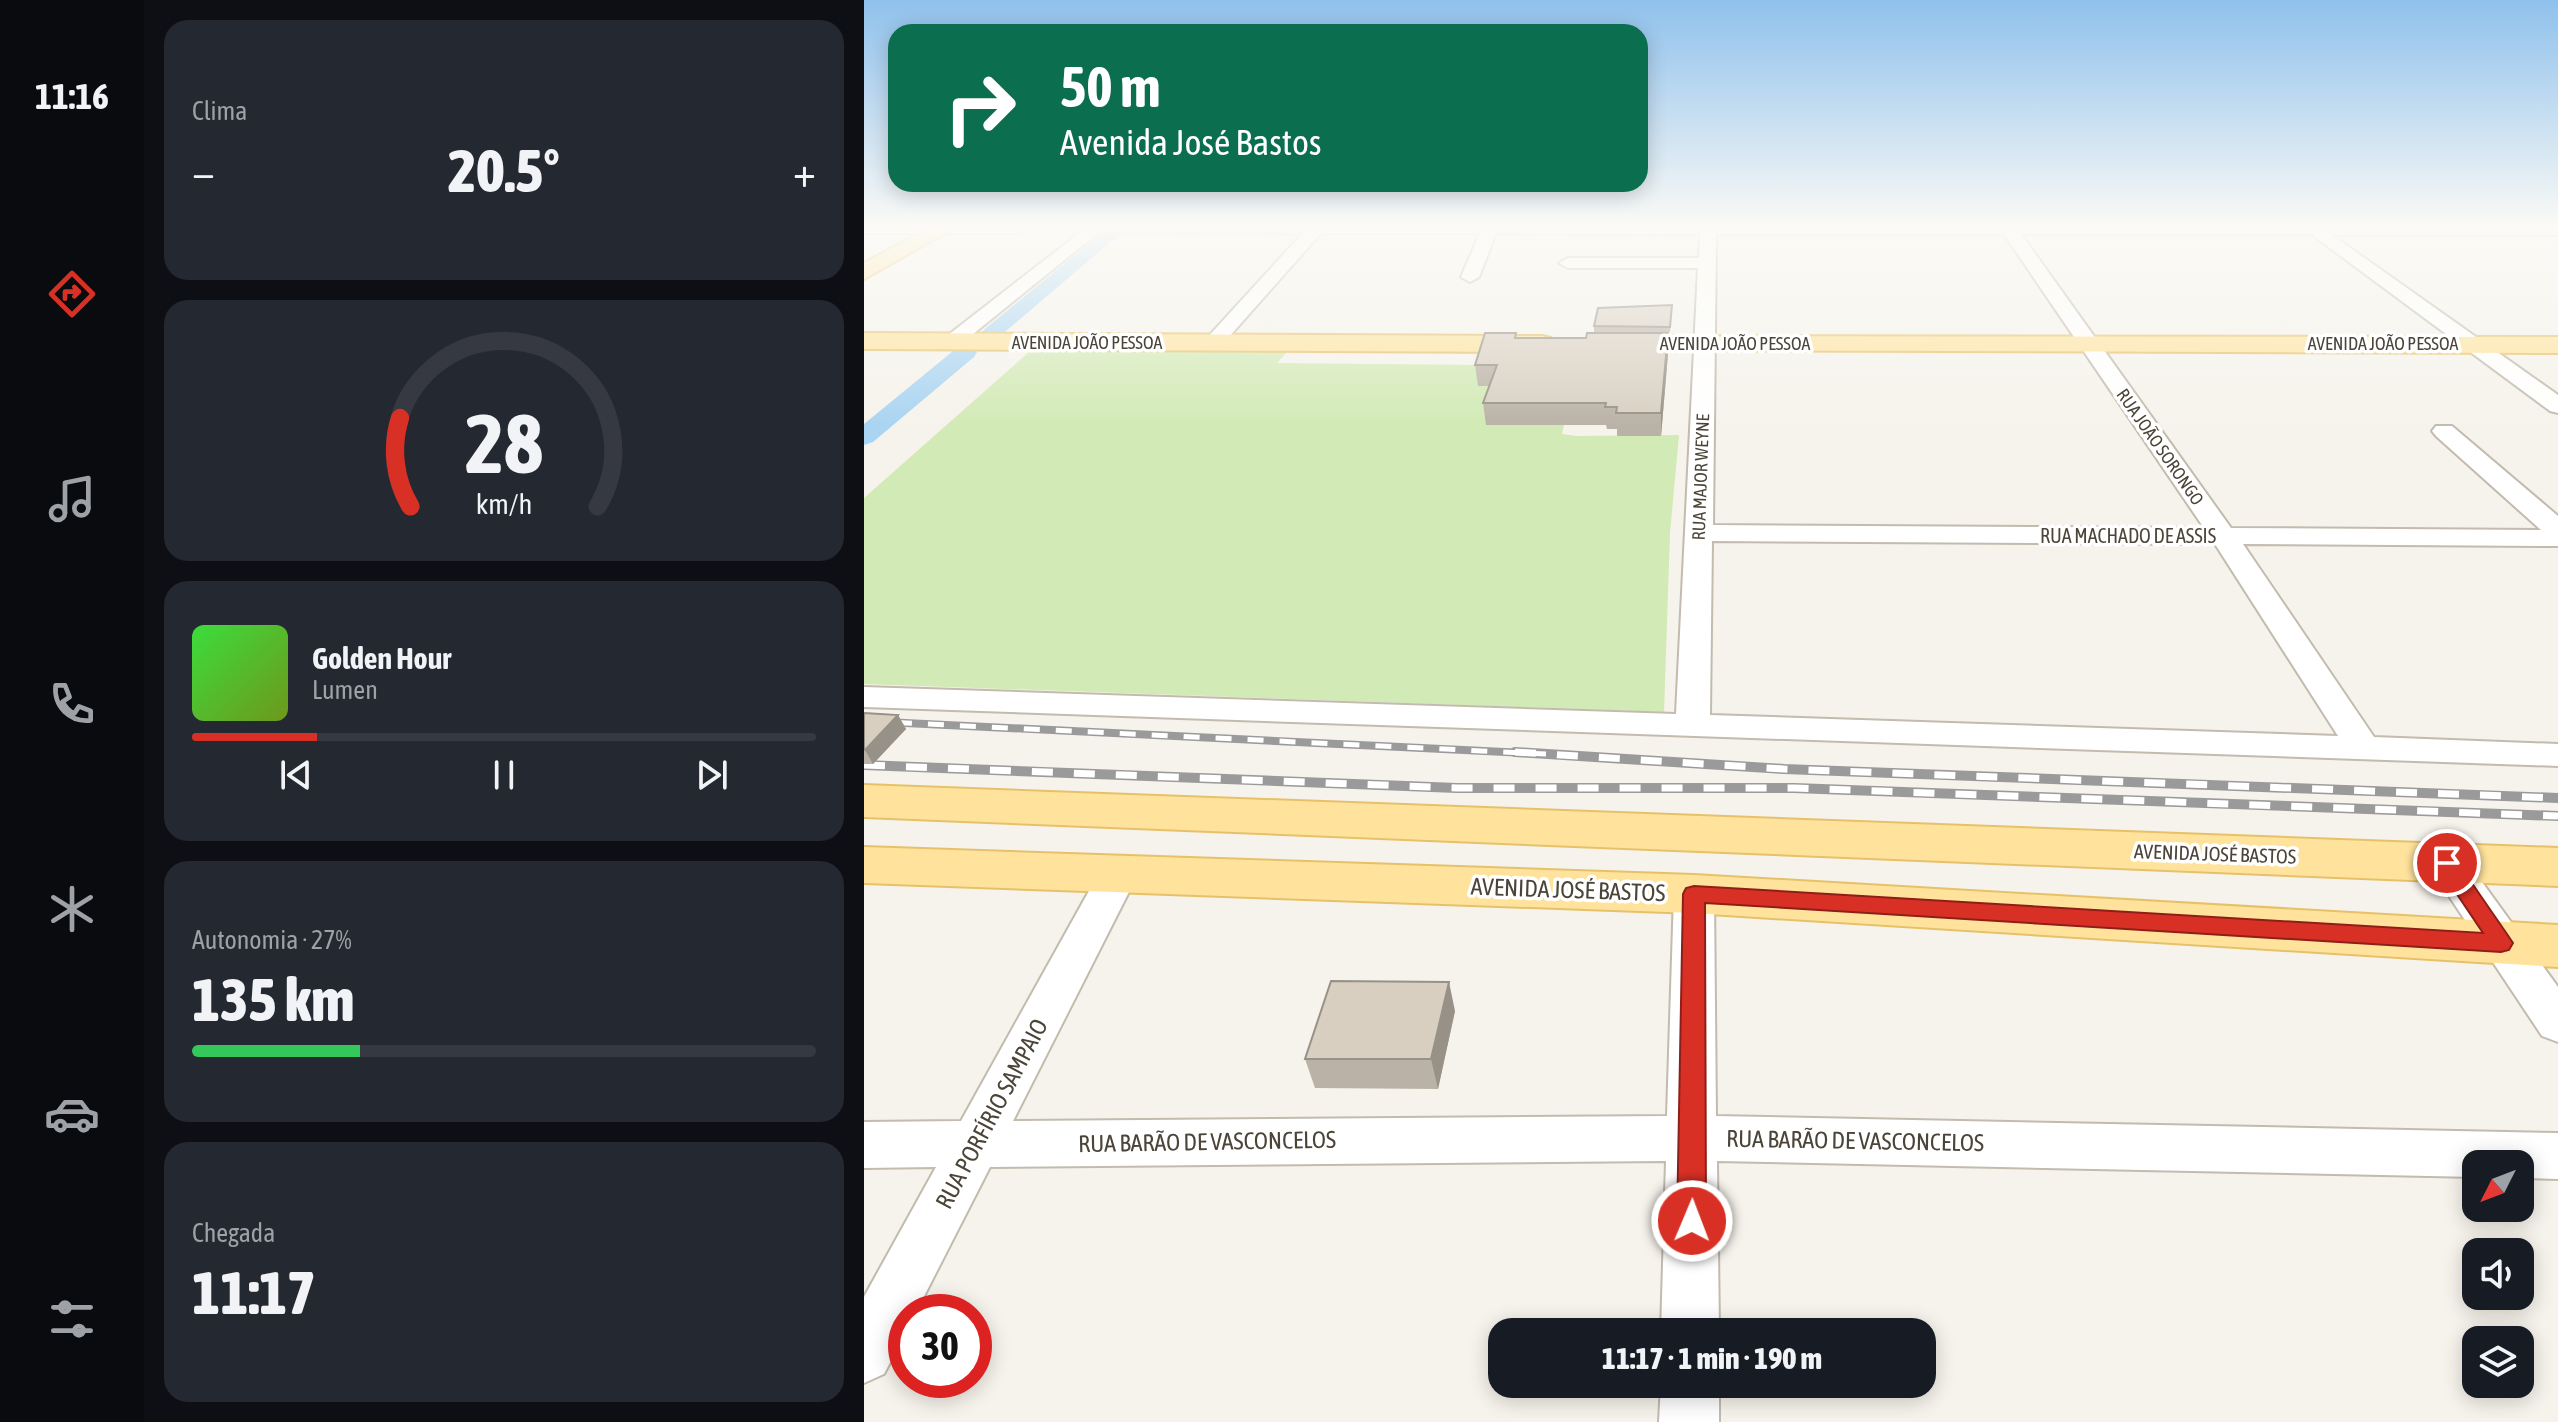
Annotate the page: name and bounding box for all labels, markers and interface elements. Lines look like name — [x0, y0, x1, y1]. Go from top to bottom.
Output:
text: 50 m — [1060, 55, 1161, 119]
icon: right — [928, 56, 1032, 160]
text: 11:16 — [35, 75, 109, 117]
text: Clima — [192, 96, 247, 126]
text: Avenida José Bastos — [1060, 121, 1322, 163]
text: 20.5° — [448, 136, 560, 205]
text: − — [192, 146, 215, 196]
text: + — [793, 146, 816, 196]
icon: directions — [44, 266, 100, 322]
street label: AVENIDA JOÃO PESSOA — [1012, 332, 1162, 353]
street label: AVENIDA JOÃO PESSOA — [1660, 333, 1810, 354]
street label: AVENIDA JOÃO PESSOA — [2308, 333, 2458, 354]
street label: RUA JOÃO SORONGO — [2113, 385, 2208, 509]
text: 28 — [465, 394, 543, 490]
street label: RUA MAJOR WEYNE — [1688, 413, 1713, 541]
icon: music — [44, 471, 100, 527]
text: km/h — [476, 487, 532, 520]
street label: RUA MACHADO DE ASSIS — [2040, 524, 2216, 547]
text: Golden Hour — [312, 641, 451, 675]
text: Lumen — [312, 675, 378, 705]
icon: phone — [44, 676, 100, 732]
icon: previous — [274, 753, 318, 797]
icon: pause — [482, 753, 526, 797]
icon: next — [690, 753, 734, 797]
pin — [2413, 829, 2481, 897]
street label: AVENIDA JOSÉ BASTOS — [2134, 839, 2296, 868]
icon: arrive — [2425, 841, 2469, 885]
street label: AVENIDA JOSÉ BASTOS — [1470, 873, 1666, 906]
icon: climate — [44, 881, 100, 937]
text: Autonomia · 27% — [192, 925, 352, 955]
text: 135 km — [192, 965, 354, 1034]
street label: RUA PORFÍRIO SAMPAIO — [930, 1014, 1053, 1213]
icon: car — [44, 1086, 100, 1142]
street label: RUA BARÃO DE VASCONCELOS — [1726, 1125, 1984, 1156]
street label: RUA BARÃO DE VASCONCELOS — [1078, 1126, 1336, 1157]
north arrow — [2462, 1150, 2534, 1222]
map controls — [2462, 1150, 2534, 1398]
position arrow — [1650, 1179, 1734, 1263]
text: Chegada — [192, 1218, 275, 1248]
button: sound — [2462, 1238, 2534, 1310]
text: 11:17 — [192, 1258, 315, 1327]
icon: filters — [44, 1291, 100, 1347]
speed limit sign: 30 — [888, 1294, 992, 1398]
button: layers — [2462, 1326, 2534, 1398]
text: 11:17 · 1 min · 190 m — [1602, 1341, 1822, 1375]

